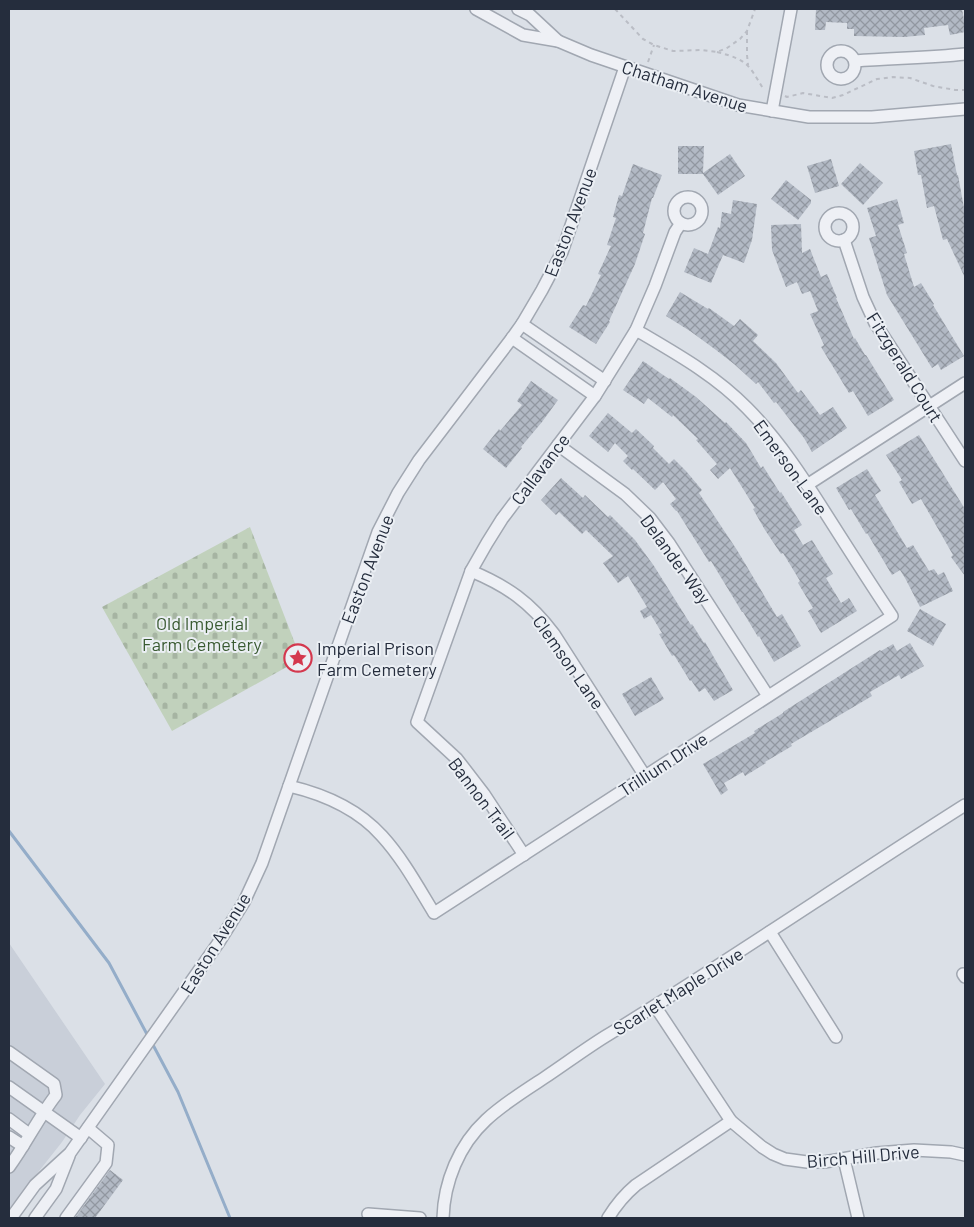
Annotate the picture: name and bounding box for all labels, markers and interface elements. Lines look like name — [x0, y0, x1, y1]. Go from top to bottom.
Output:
street label: Chatham Avenue — [619, 55, 751, 117]
street label: Easton Avenue — [539, 164, 601, 280]
street label: Fitzgerald Court — [862, 308, 948, 426]
street label: Emerson Lane — [749, 415, 833, 519]
street label: Callavance — [506, 429, 574, 509]
street label: Delander Way — [636, 510, 716, 608]
street label: Easton Avenue — [336, 511, 398, 627]
street label: Clemson Lane — [528, 611, 610, 713]
park label: Old Imperial Farm Cemetery — [142, 612, 262, 655]
place label: Imperial Prison Farm Cemetery — [317, 637, 437, 680]
place icon: Imperial Prison Farm Cemetery — [283, 643, 313, 673]
street label: Trillium Drive — [614, 727, 712, 801]
street label: Bannon Trail — [444, 753, 520, 843]
street label: Easton Avenue — [175, 888, 255, 998]
street label: Scarlet Maple Drive — [609, 942, 747, 1040]
street label: Birch Hill Drive — [806, 1140, 920, 1172]

